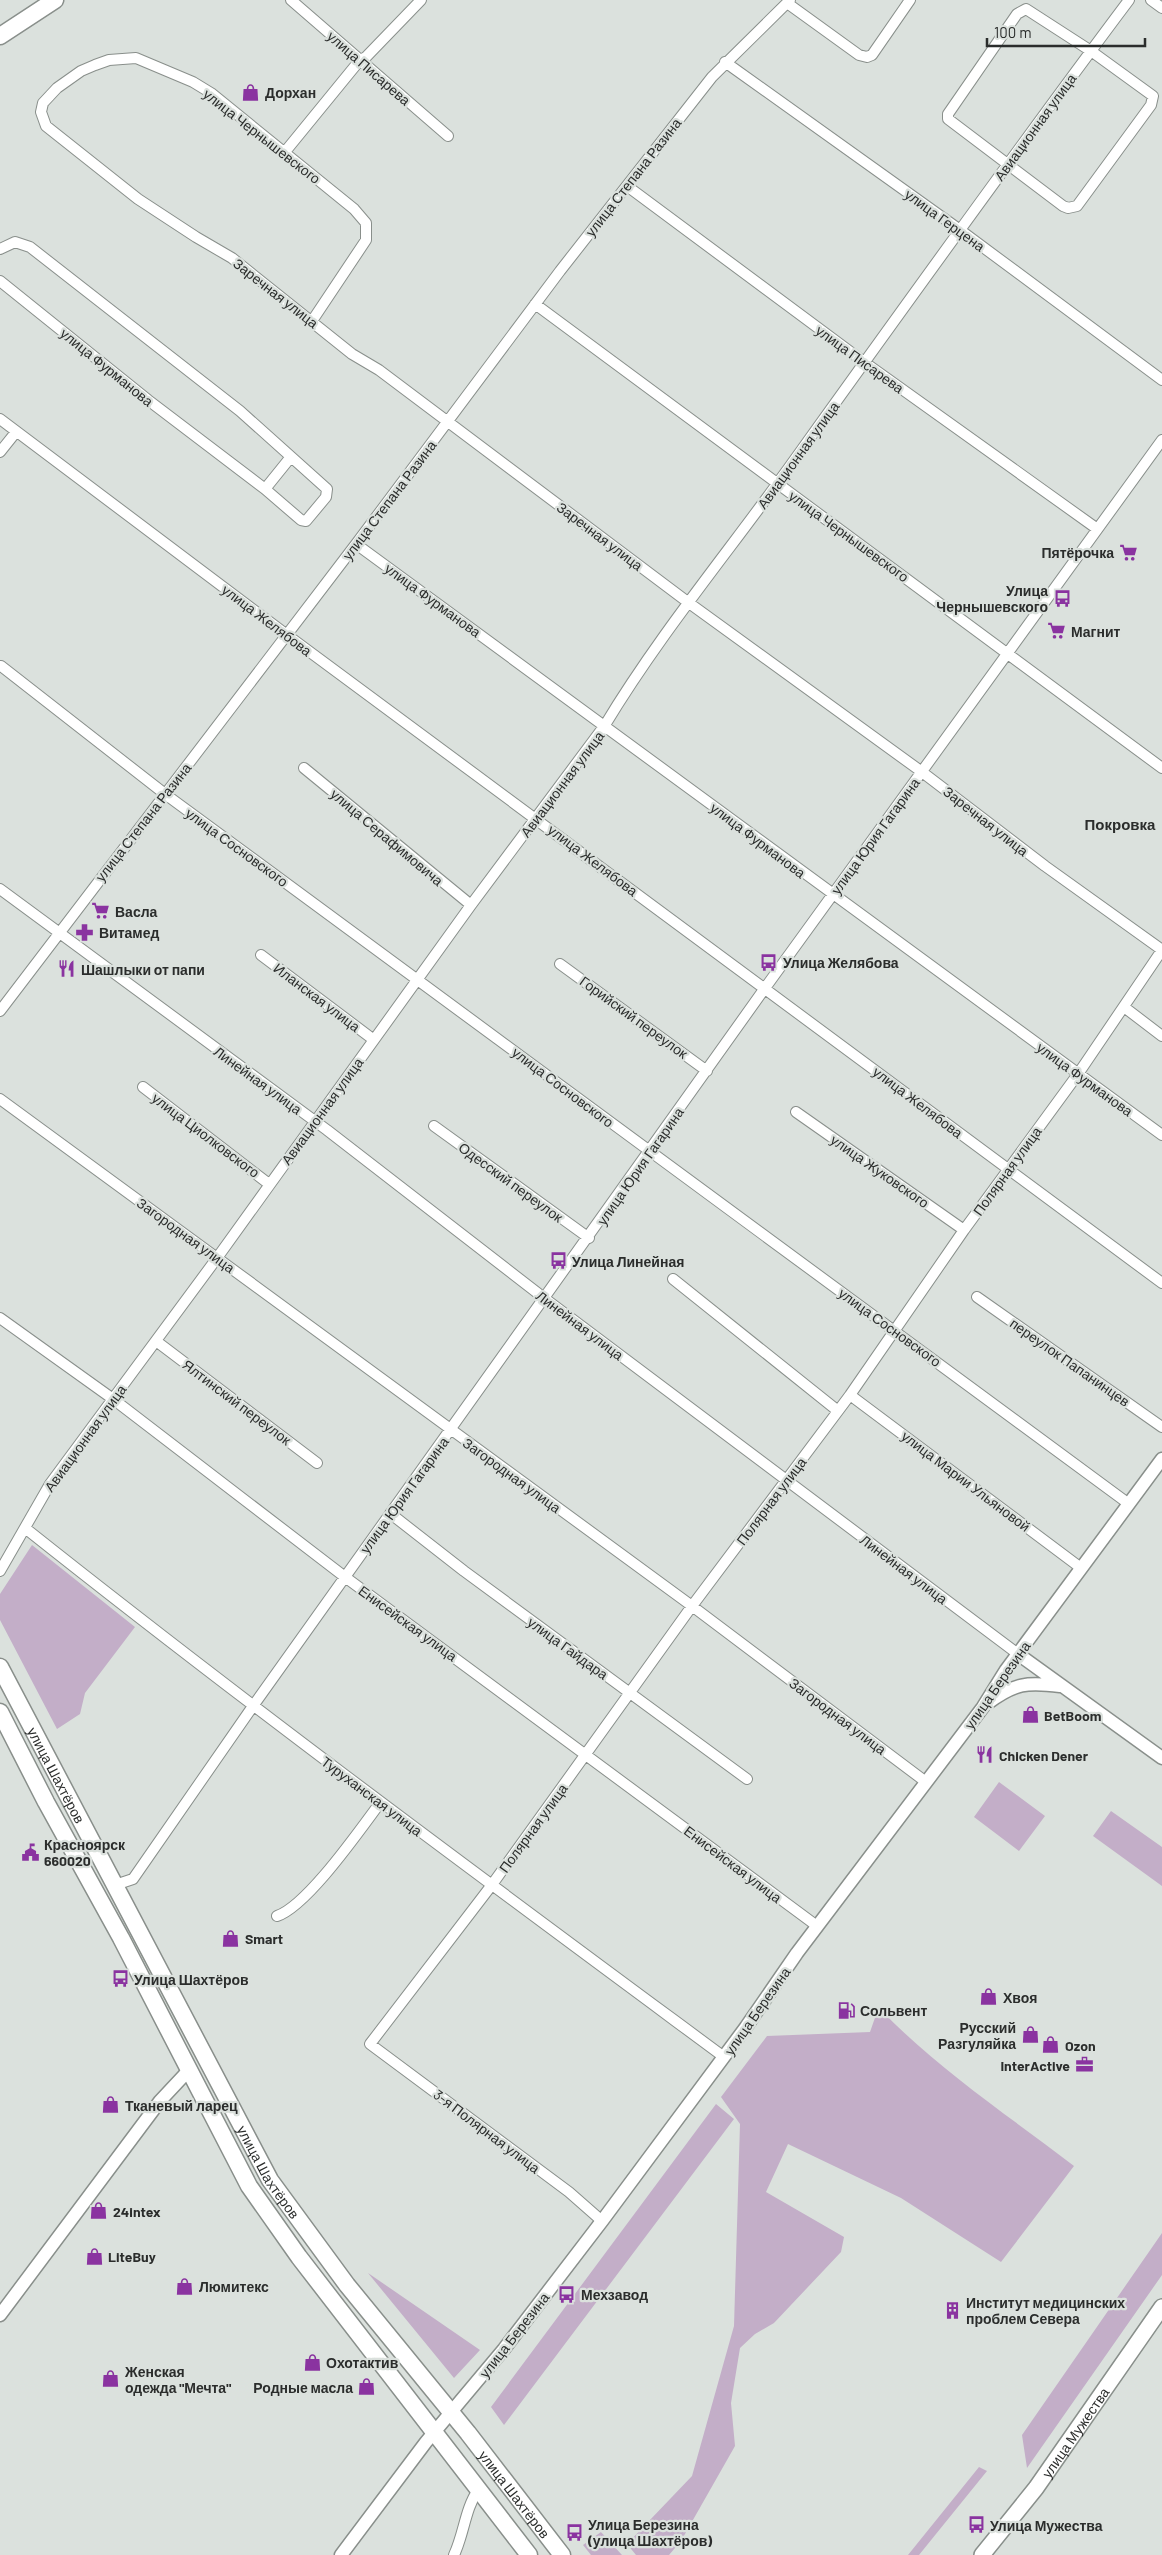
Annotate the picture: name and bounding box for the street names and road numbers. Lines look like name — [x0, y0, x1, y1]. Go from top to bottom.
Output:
street label: улица Писарева — [324, 27, 414, 109]
street label: Авиационная улица — [990, 70, 1080, 184]
street label: улица Чернышевского — [200, 85, 324, 187]
street label: улица Степана Разина — [582, 114, 685, 240]
street label: улица Герцена — [902, 185, 988, 255]
street label: Заречная улица — [230, 255, 322, 332]
street label: улица Писарева — [813, 321, 907, 397]
street label: улица Фурманова — [57, 324, 157, 410]
street label: Авиационная улица — [753, 398, 843, 512]
street label: улица Степана Разина — [338, 437, 440, 563]
street label: улица Чернышевского — [786, 487, 912, 585]
street label: Заречная улица — [554, 498, 646, 574]
street label: улица Фурманова — [382, 559, 485, 641]
street label: улица Желябова — [219, 581, 315, 659]
street label: Авиационная улица — [517, 728, 607, 840]
street label: улица Степана Разина — [92, 759, 195, 885]
street label: улица Юрия Гагарина — [827, 774, 923, 898]
street label: Заречная улица — [940, 783, 1032, 860]
street label: улица Серафимовича — [327, 785, 447, 889]
street label: улица Фурманова — [707, 799, 809, 881]
street label: улица Сосновского — [182, 804, 292, 890]
street label: улица Желябова — [545, 821, 641, 899]
street label: Иланская улица — [270, 959, 364, 1035]
street label: Горийский переулок — [577, 972, 692, 1062]
street label: улица Фурманова — [1034, 1038, 1137, 1120]
street label: Линейная улица — [211, 1042, 306, 1118]
street label: улица Сосновского — [509, 1043, 617, 1131]
street label: Авиационная улица — [277, 1054, 367, 1168]
street label: улица Желябова — [870, 1063, 966, 1141]
street label: улица Циолковского — [149, 1089, 263, 1181]
street label: улица Юрия Гагарина — [593, 1104, 687, 1228]
street label: Полярная улица — [969, 1123, 1045, 1219]
street label: улица Жуковского — [828, 1131, 933, 1211]
street label: Одесский переулок — [456, 1138, 567, 1226]
street label: Загородная улица — [134, 1194, 238, 1276]
street label: улица Сосновского — [835, 1284, 945, 1370]
street label: Линейная улица — [533, 1287, 627, 1363]
street label: переулок Папанинцев — [1007, 1314, 1133, 1410]
street label: Ялтинский переулок — [179, 1356, 295, 1449]
street label: Авиационная улица — [40, 1381, 130, 1495]
street label: улица Марии Ульяновой — [898, 1427, 1034, 1535]
street label: улица Юрия Гагарина — [356, 1433, 452, 1557]
street label: Загородная улица — [460, 1434, 564, 1516]
street label: Полярная улица — [732, 1454, 810, 1548]
street label: Линейная улица — [857, 1531, 951, 1607]
street label: Енисейская улица — [355, 1582, 461, 1665]
street label: улица Гайдара — [524, 1613, 612, 1683]
street label: улица Березина — [960, 1638, 1034, 1732]
street label: Загородная улица — [786, 1674, 890, 1758]
street label: улица Шахтёров — [25, 1724, 89, 1826]
street label: Туруханская улица — [318, 1753, 426, 1840]
street label: Полярная улица — [495, 1780, 571, 1876]
street label: Енисейская улица — [681, 1822, 785, 1906]
street label: улица Березина — [720, 1964, 794, 2058]
street label: 3-я Полярная улица — [431, 2086, 544, 2177]
street label: улица Шахтёров — [234, 2122, 304, 2222]
street label: улица Березина — [476, 2289, 553, 2381]
street label: улица Мужества — [1038, 2384, 1112, 2481]
street label: улица Шахтёров — [476, 2447, 554, 2541]

